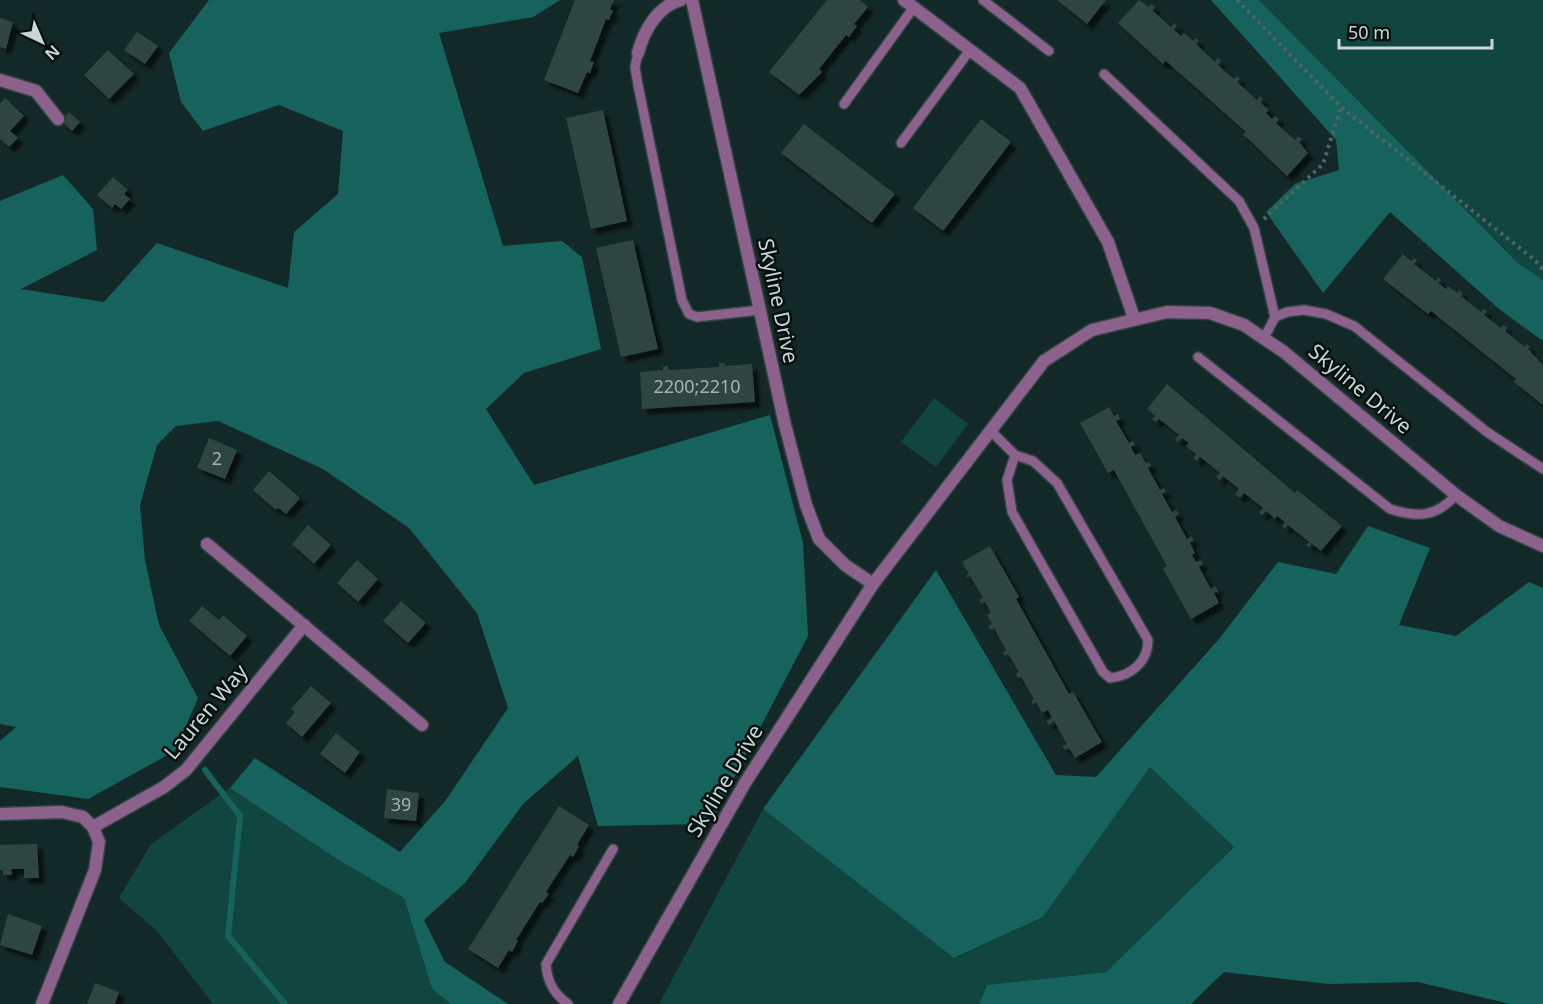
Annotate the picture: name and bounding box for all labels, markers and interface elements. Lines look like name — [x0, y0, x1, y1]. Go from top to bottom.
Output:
north arrow — [12, 12, 72, 72]
scale bar — [1339, 12, 1492, 50]
text: 50 m — [1348, 20, 1390, 44]
text: N — [40, 40, 65, 65]
street label: Skyline Drive — [752, 236, 806, 366]
street label: Skyline Drive — [1303, 337, 1418, 440]
house number: 2200;2210 — [653, 374, 741, 398]
house number: 2 — [212, 446, 222, 470]
street label: Lauren Way — [157, 658, 253, 765]
street label: Skyline Drive — [680, 719, 769, 842]
house number: 39 — [391, 792, 411, 816]

